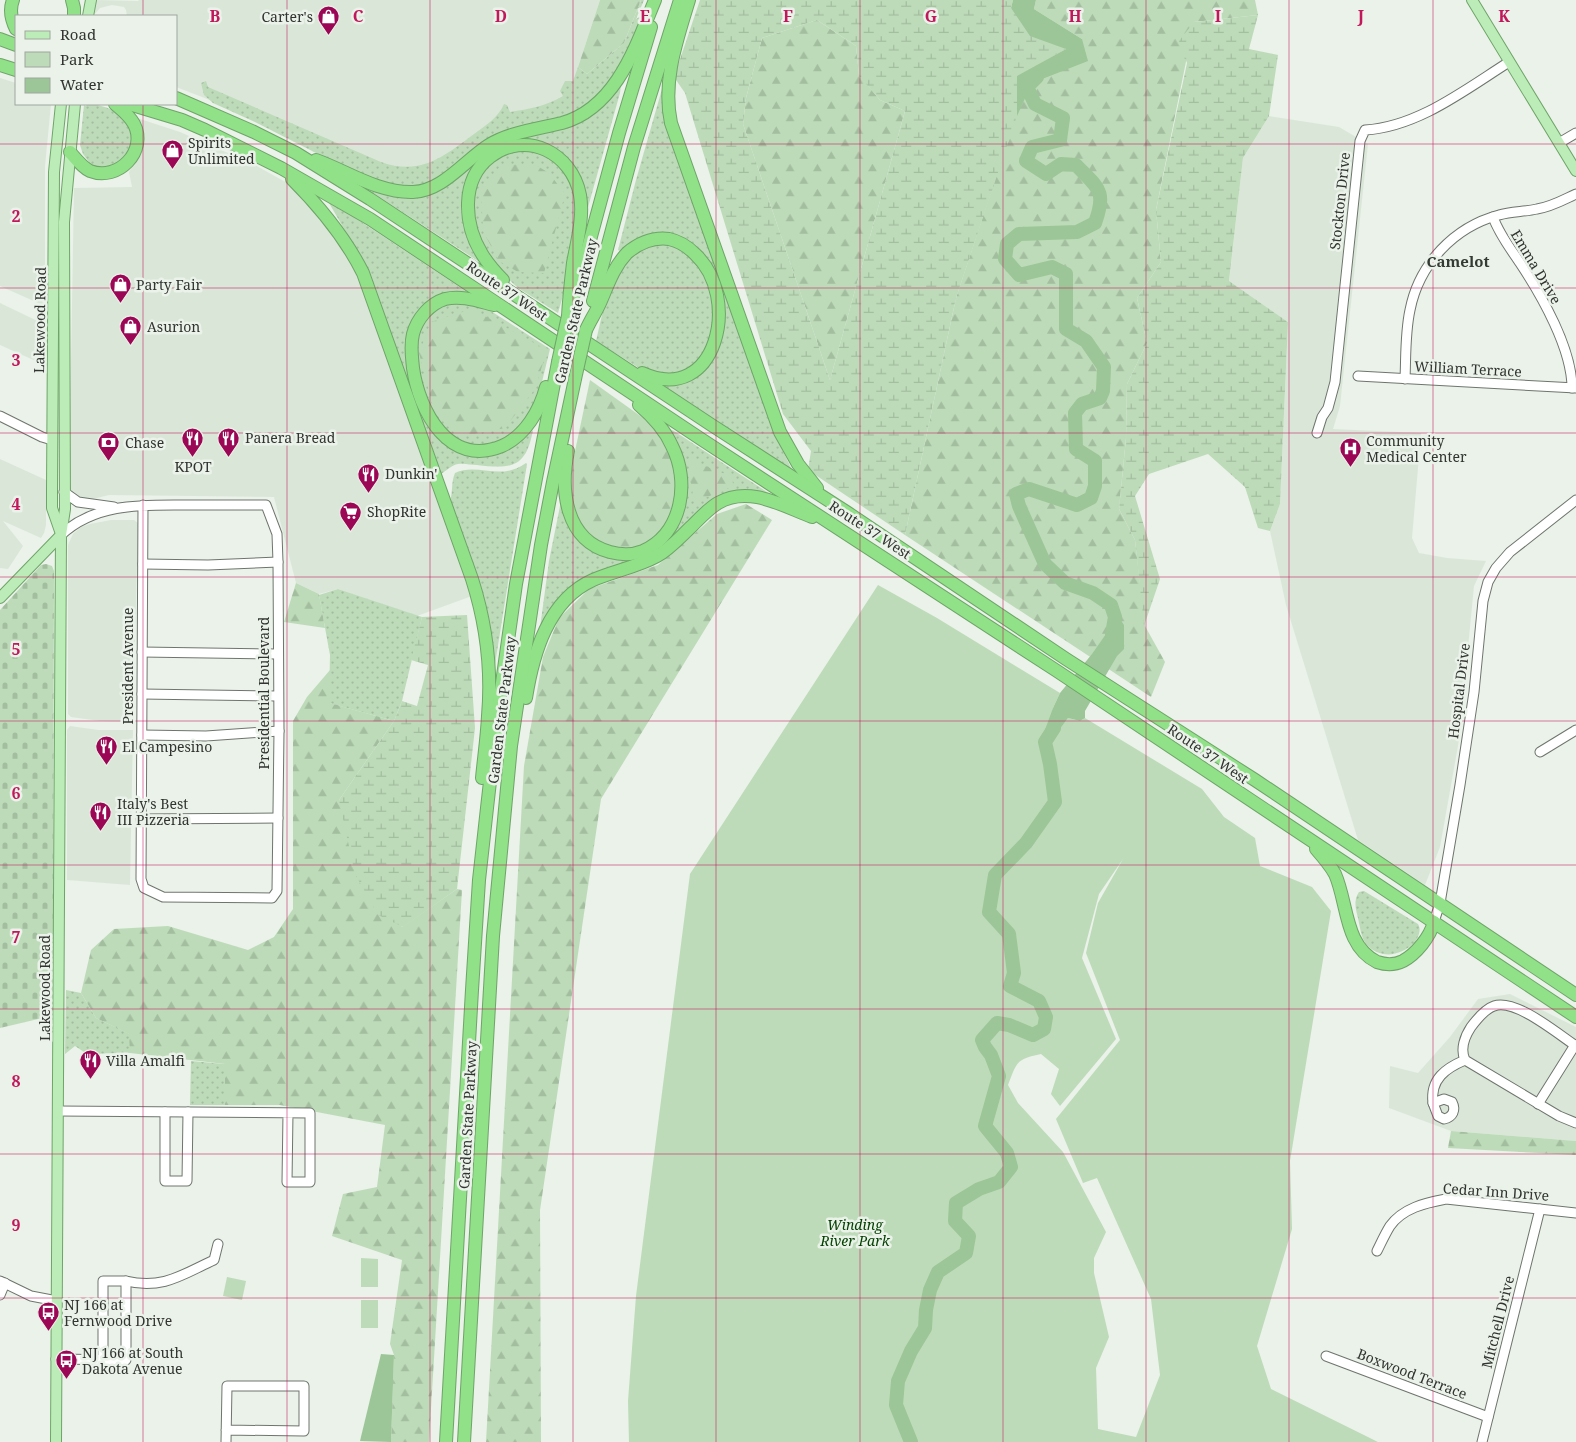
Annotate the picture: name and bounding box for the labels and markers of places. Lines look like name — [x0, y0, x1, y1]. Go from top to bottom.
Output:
shop icon: Carter's — [317, 5, 341, 36]
place label: Carter's — [262, 7, 313, 26]
place label: Spirits Unlimited — [188, 133, 255, 168]
shop icon: Spirits Unlimited — [160, 139, 184, 170]
shop icon: Party Fair — [108, 273, 132, 304]
place label: Party Fair — [136, 275, 202, 294]
shop icon: Asurion — [119, 315, 143, 346]
place label: Asurion — [147, 317, 200, 336]
restaurant icon: Panera Bread — [217, 426, 241, 457]
restaurant icon: KPOT — [181, 427, 205, 458]
place label: Panera Bread — [245, 428, 336, 447]
bank icon: Chase — [97, 431, 121, 462]
place label: Community Medical Center — [1366, 431, 1467, 466]
place label: Chase — [125, 433, 164, 452]
hospital icon: Community Medical Center — [1338, 437, 1362, 468]
place label: KPOT — [175, 457, 212, 476]
restaurant icon: Dunkin' — [357, 462, 381, 493]
place label: Dunkin' — [385, 464, 437, 483]
supermarket icon: ShopRite — [339, 500, 363, 531]
place label: ShopRite — [367, 502, 426, 521]
restaurant icon: El Campesino — [94, 735, 118, 766]
place label: El Campesino — [122, 737, 212, 756]
place label: Italy's Best III Pizzeria — [117, 794, 190, 829]
restaurant icon: Italy's Best III Pizzeria — [89, 800, 113, 831]
restaurant icon: Villa Amalfi — [78, 1049, 102, 1080]
place label: Villa Amalfi — [106, 1051, 185, 1070]
place label: NJ 166 at Fernwood Drive — [64, 1295, 172, 1330]
bus stop icon: NJ 166 at Fernwood Drive — [36, 1301, 60, 1332]
place label: NJ 166 at South Dakota Avenue — [82, 1343, 183, 1378]
bus stop icon: NJ 166 at South Dakota Avenue — [54, 1349, 78, 1380]

